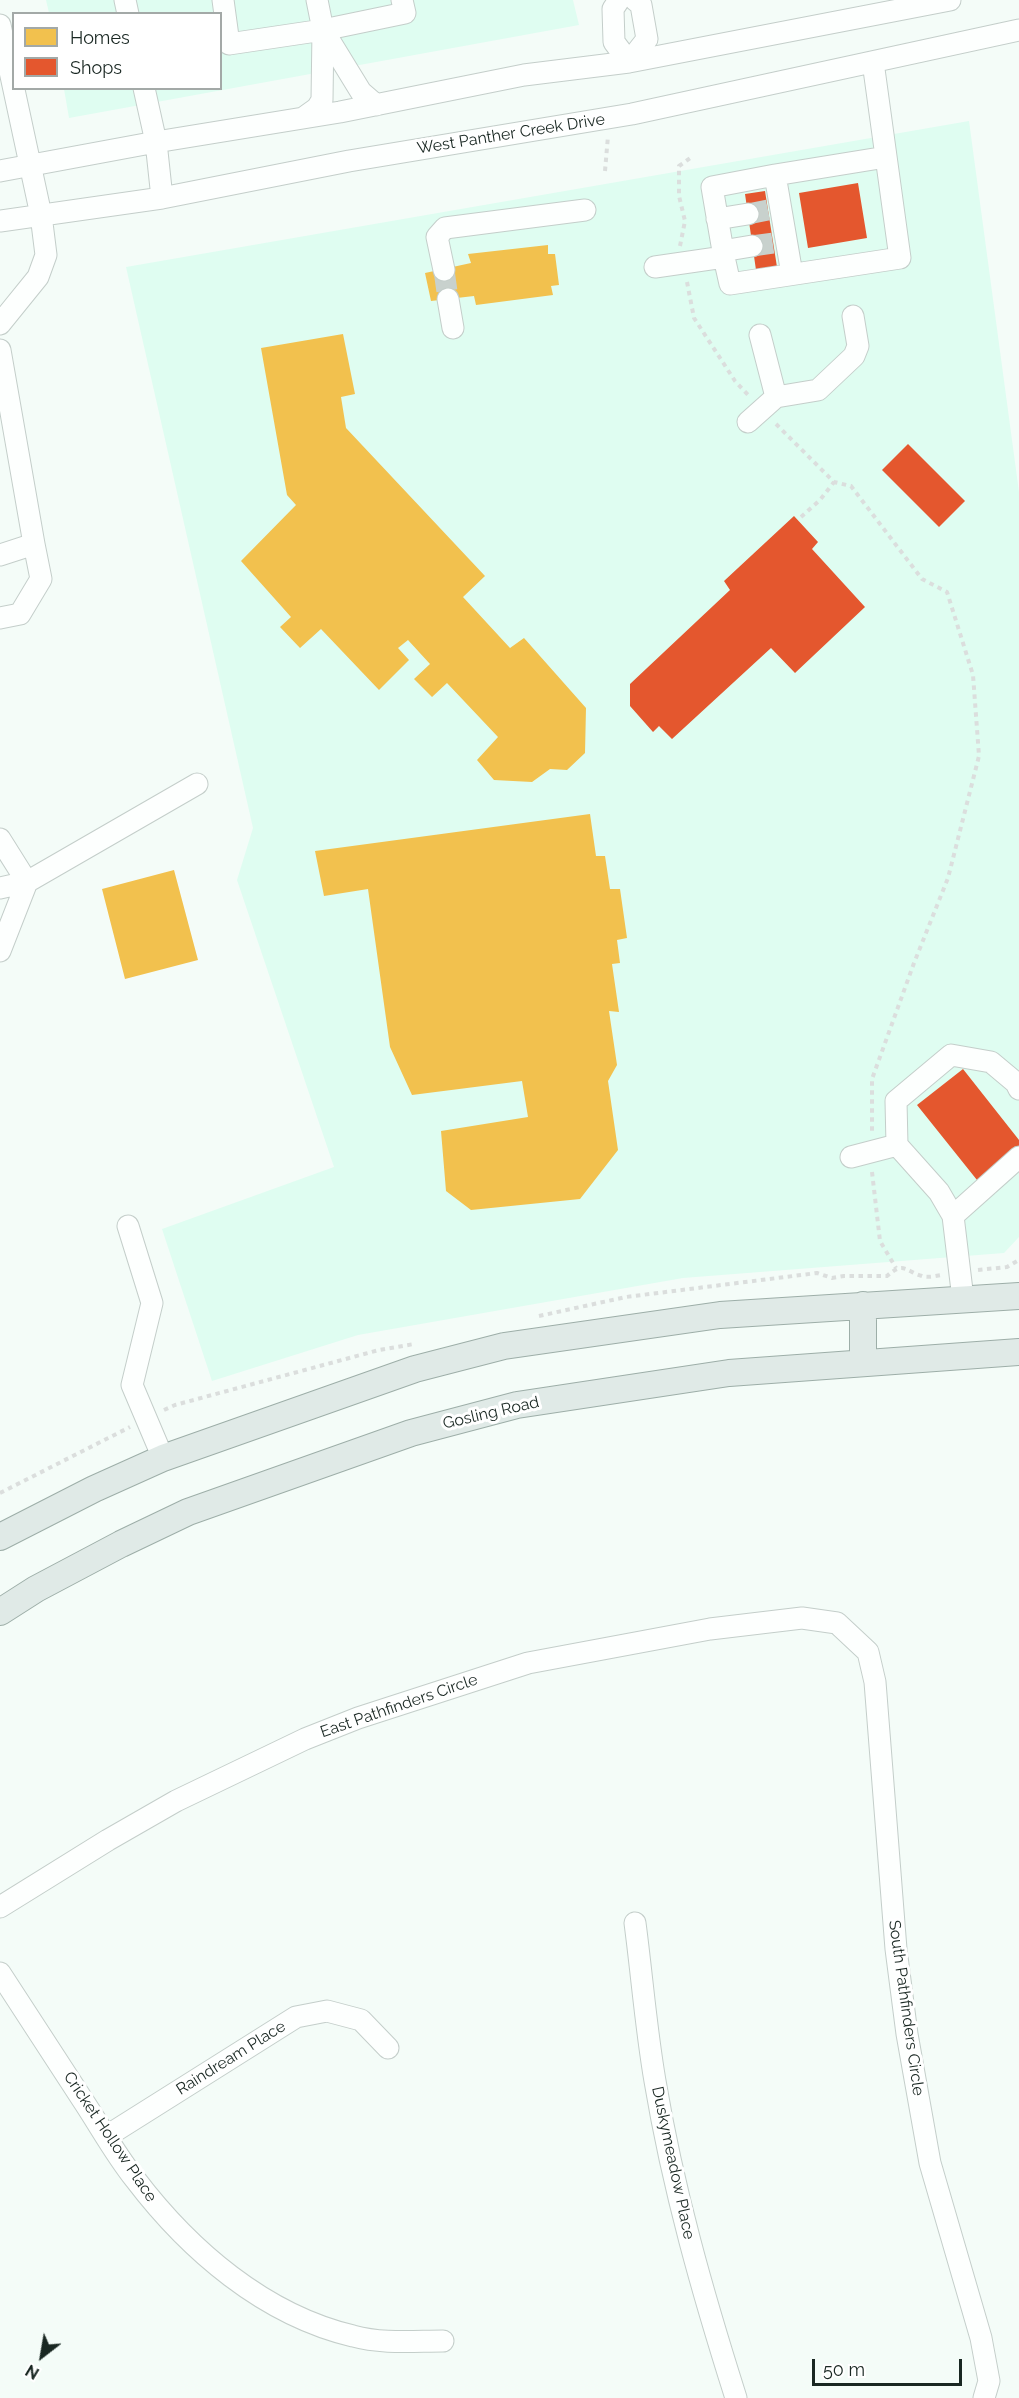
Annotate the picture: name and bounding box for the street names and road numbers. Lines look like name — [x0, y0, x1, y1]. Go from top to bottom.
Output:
street label: West Panther Creek Drive — [416, 110, 606, 158]
street label: Gosling Road — [441, 1393, 541, 1433]
street label: East Pathfinders Circle — [318, 1670, 480, 1742]
street label: South Pathfinders Circle — [884, 1919, 928, 2097]
street label: Raindream Place — [173, 2017, 289, 2099]
street label: Cricket Hollow Place — [59, 2068, 161, 2206]
street label: Duskymeadow Place — [647, 2085, 699, 2241]

